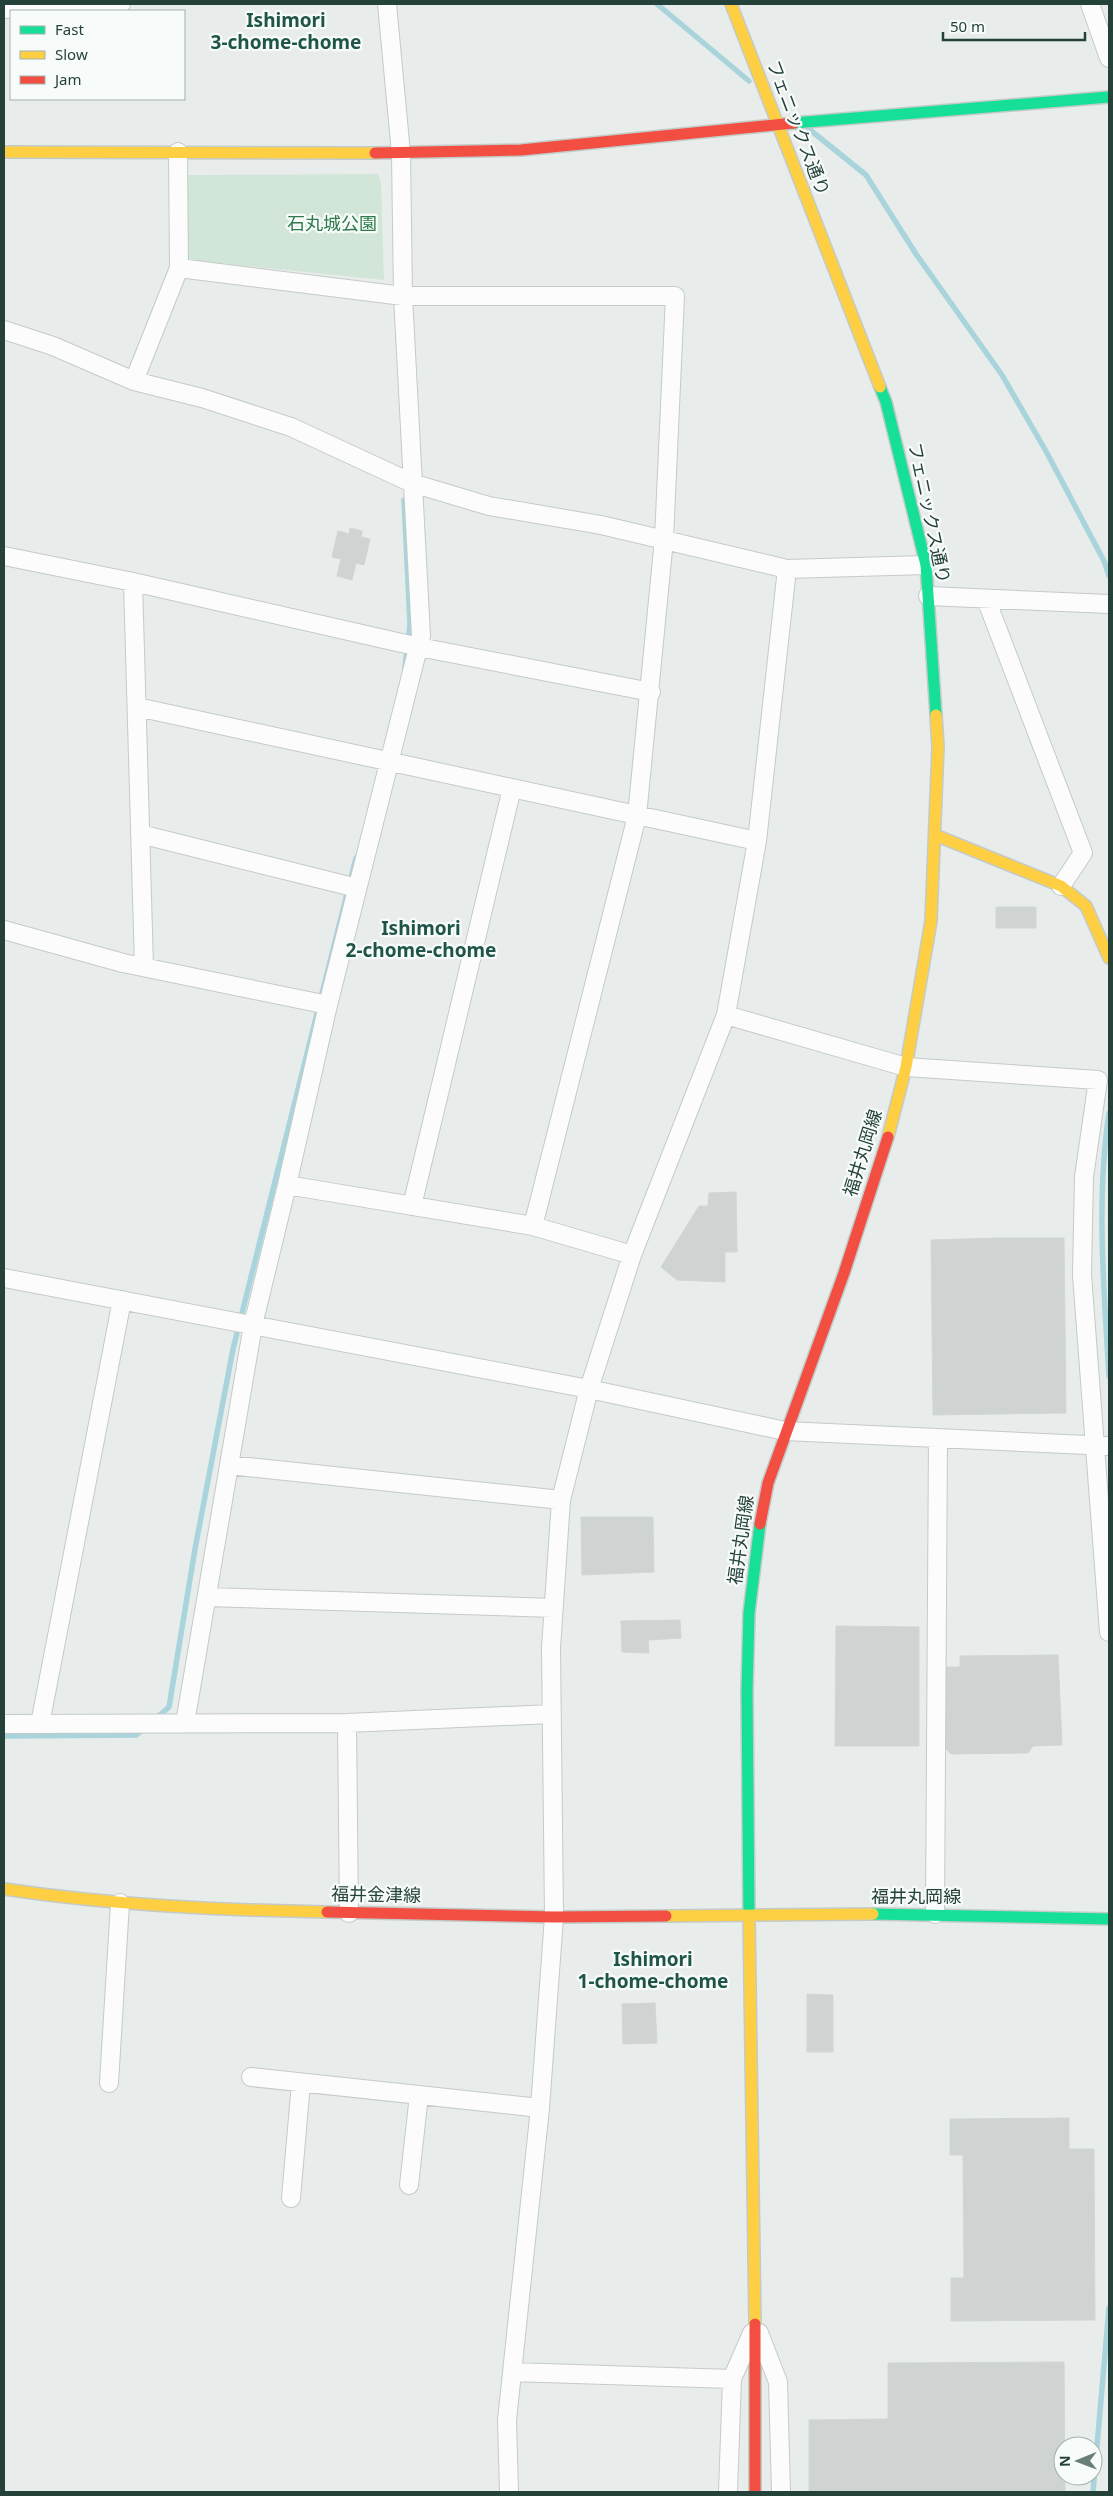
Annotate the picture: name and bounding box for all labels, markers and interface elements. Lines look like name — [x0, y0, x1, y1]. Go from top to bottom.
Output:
district label: Ishimori 3-chome-chome — [211, 7, 361, 55]
legend — [10, 10, 185, 100]
scale bar — [943, 10, 1086, 42]
text: 50 m — [950, 16, 985, 36]
text: Fast — [55, 19, 84, 39]
text: Slow — [55, 44, 88, 64]
street label: フェニックス通り — [762, 56, 836, 199]
text: Jam — [53, 69, 82, 89]
park label: 石丸城公園 — [287, 211, 377, 235]
street label: フェニックス通り — [903, 440, 957, 585]
district label: Ishimori 2-chome-chome — [346, 915, 496, 963]
street label: 福井丸岡線 — [837, 1106, 887, 1199]
street label: 福井丸岡線 — [722, 1494, 758, 1586]
street label: 福井金津線 — [331, 1881, 421, 1907]
street label: 福井丸岡線 — [871, 1884, 961, 1908]
district label: Ishimori 1-chome-chome — [578, 1946, 728, 1994]
north arrow — [1053, 2436, 1103, 2486]
text: N — [1055, 2455, 1074, 2467]

